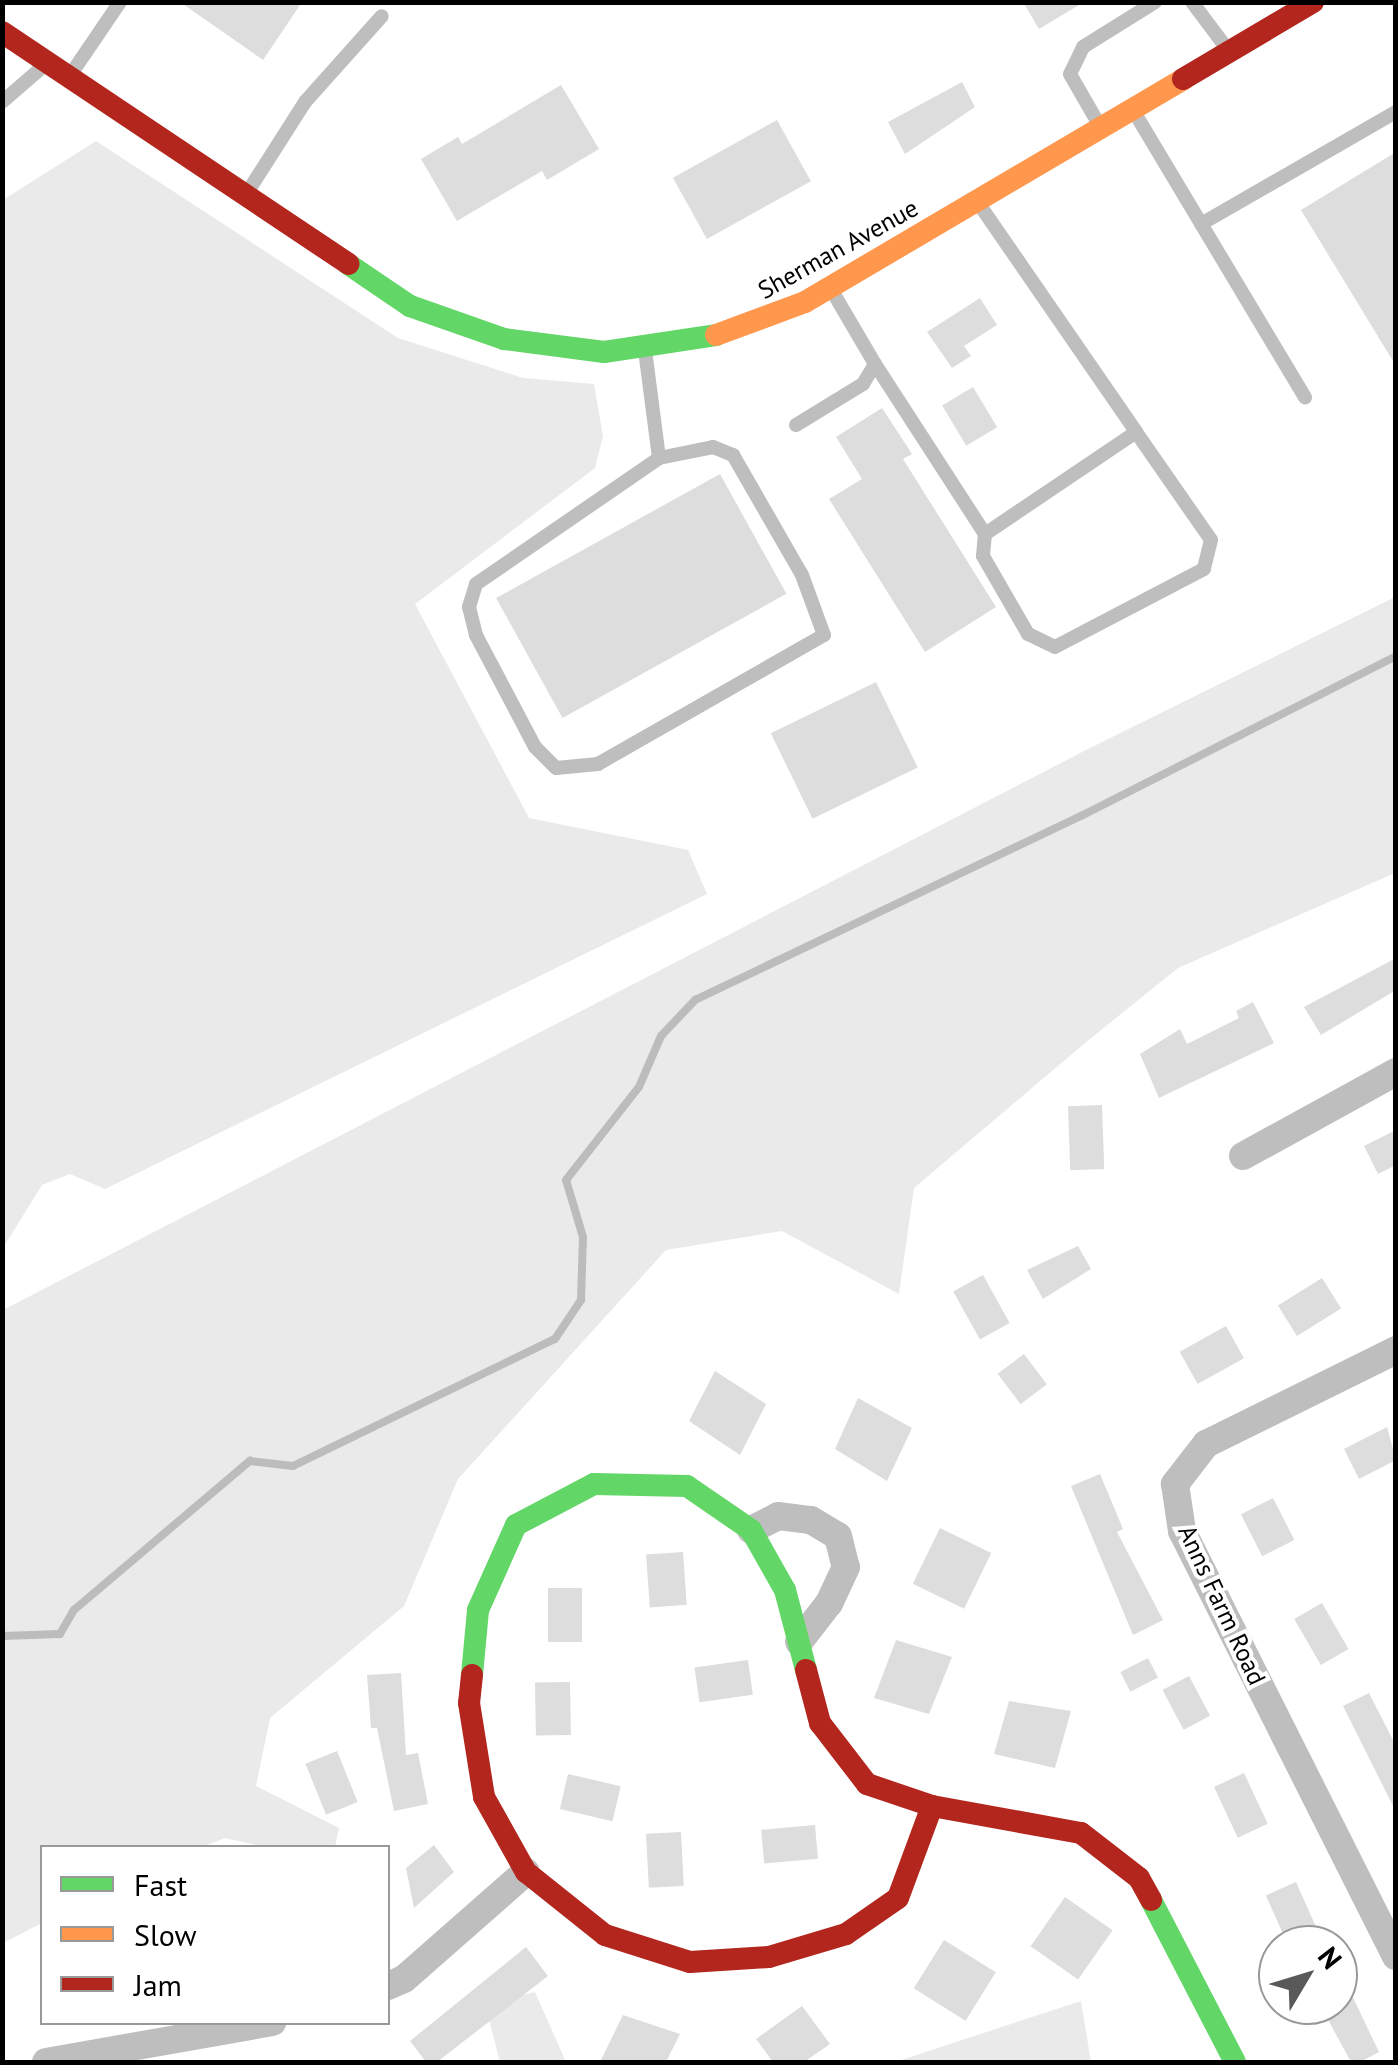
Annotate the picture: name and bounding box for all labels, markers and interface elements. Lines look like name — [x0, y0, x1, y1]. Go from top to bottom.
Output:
street label: Sherman Avenue — [752, 192, 924, 306]
street label: Anns Farm Road — [1172, 1520, 1272, 1690]
legend — [40, 1845, 390, 2025]
text: Fast — [134, 1865, 187, 1904]
text: Slow — [134, 1915, 197, 1954]
north arrow — [1258, 1925, 1358, 2025]
text: N — [1310, 1939, 1351, 1976]
text: Jam — [134, 1965, 182, 2004]

